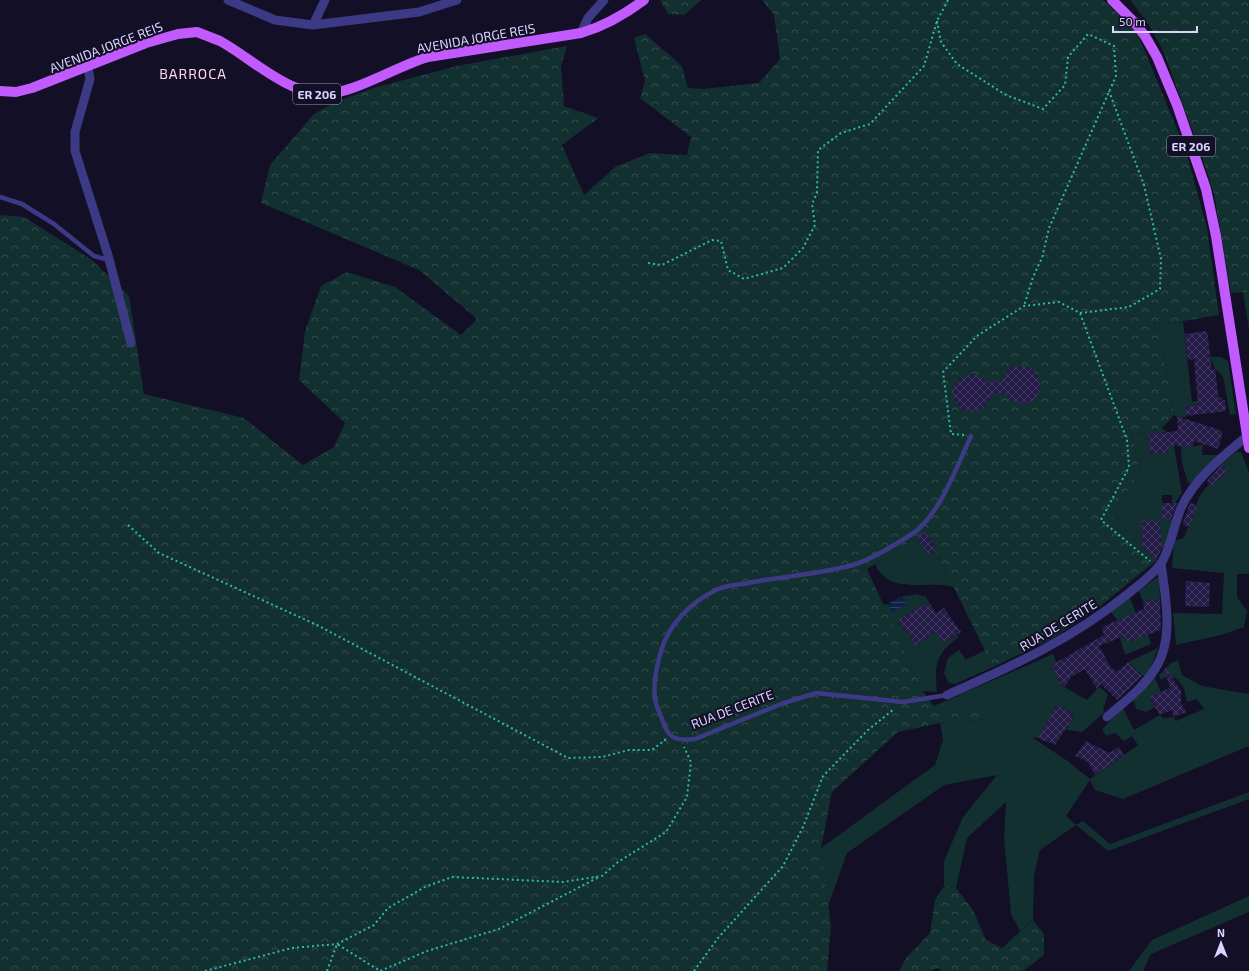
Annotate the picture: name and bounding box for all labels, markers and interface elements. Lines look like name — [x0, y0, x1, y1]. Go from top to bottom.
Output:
scale bar — [1113, 8, 1197, 34]
text: 50 m — [1119, 14, 1146, 28]
street label: AVENIDA JORGE REIS — [47, 18, 165, 76]
street label: AVENIDA JORGE REIS — [416, 20, 536, 56]
district label: BARROCA — [159, 65, 227, 82]
road number: ER 206 — [293, 84, 341, 104]
road number: ER 206 — [1167, 136, 1215, 156]
street label: RUA DE CERITE — [1017, 596, 1099, 654]
street label: RUA DE CERITE — [688, 686, 776, 732]
north arrow — [1201, 923, 1241, 963]
text: N — [1217, 926, 1225, 939]

